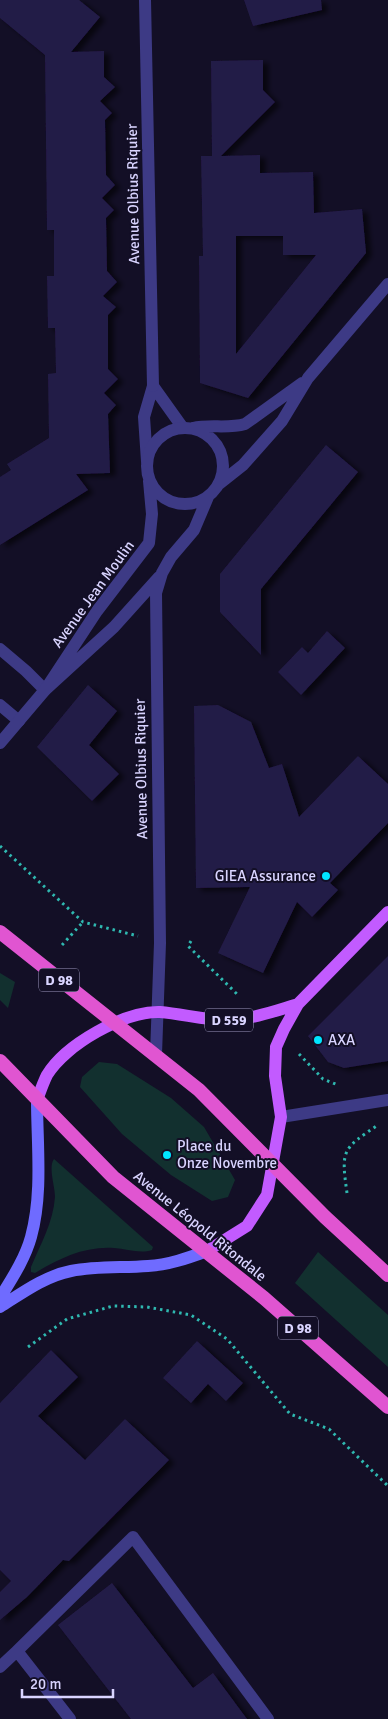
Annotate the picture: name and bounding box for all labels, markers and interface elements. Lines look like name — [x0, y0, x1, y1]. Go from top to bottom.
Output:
street label: Avenue Olbius Riquier — [123, 123, 143, 265]
street label: Avenue Jean Moulin — [48, 537, 138, 651]
street label: Avenue Olbius Riquier — [131, 698, 151, 840]
place label: GIEA Assurance — [215, 867, 316, 885]
marker: GIEA Assurance — [320, 870, 332, 882]
road number: D 98 — [39, 968, 79, 992]
road number: D 559 — [205, 1008, 253, 1032]
place label: AXA — [328, 1031, 355, 1049]
marker: AXA — [312, 1034, 324, 1046]
place label: Place du Onze Novembre — [177, 1137, 277, 1172]
marker: Place du Onze Novembre — [161, 1149, 173, 1161]
street label: Avenue Léopold Ritondale — [130, 1167, 270, 1285]
road number: D 98 — [278, 1316, 318, 1340]
scale bar — [22, 1666, 114, 1698]
text: 20 m — [30, 1675, 61, 1693]

